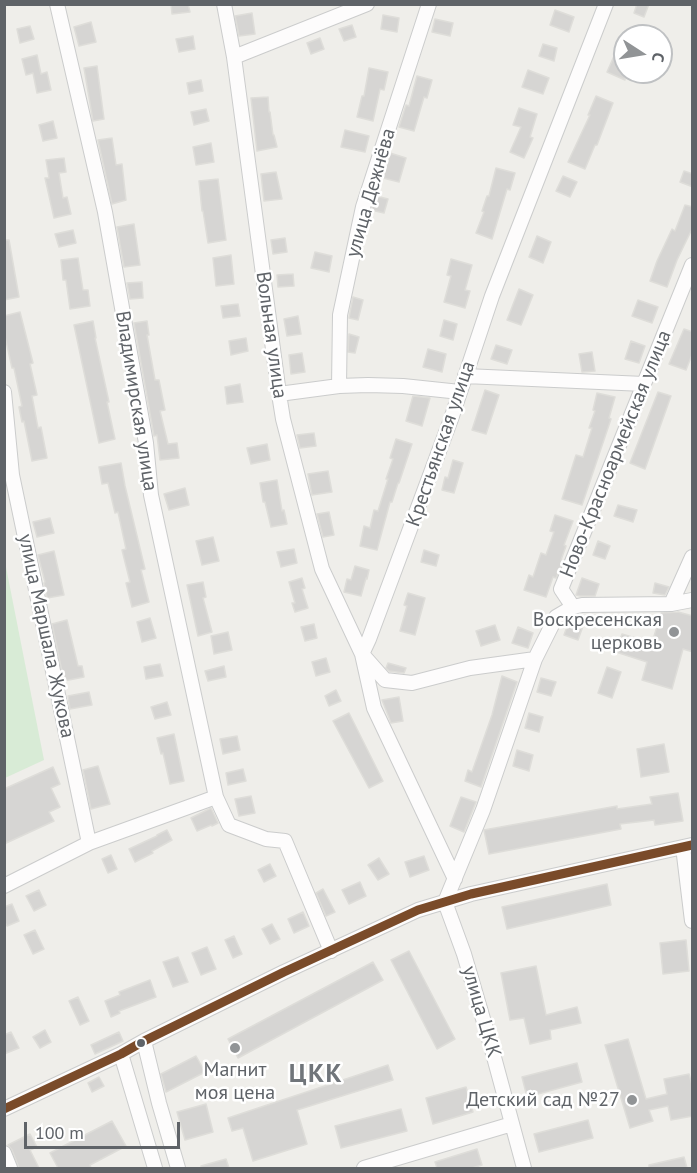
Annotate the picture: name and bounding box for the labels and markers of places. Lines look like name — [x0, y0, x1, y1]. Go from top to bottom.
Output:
place label: Воскресенская церковь — [533, 608, 662, 655]
marker: Воскресенская церковь — [667, 625, 681, 639]
unlabelled marker — [135, 1037, 147, 1049]
marker: Магнит моя цена — [228, 1041, 242, 1055]
place label: Магнит моя цена — [195, 1058, 275, 1105]
place label: Детский сад №27 — [466, 1088, 620, 1112]
marker: Детский сад №27 — [625, 1093, 639, 1107]

